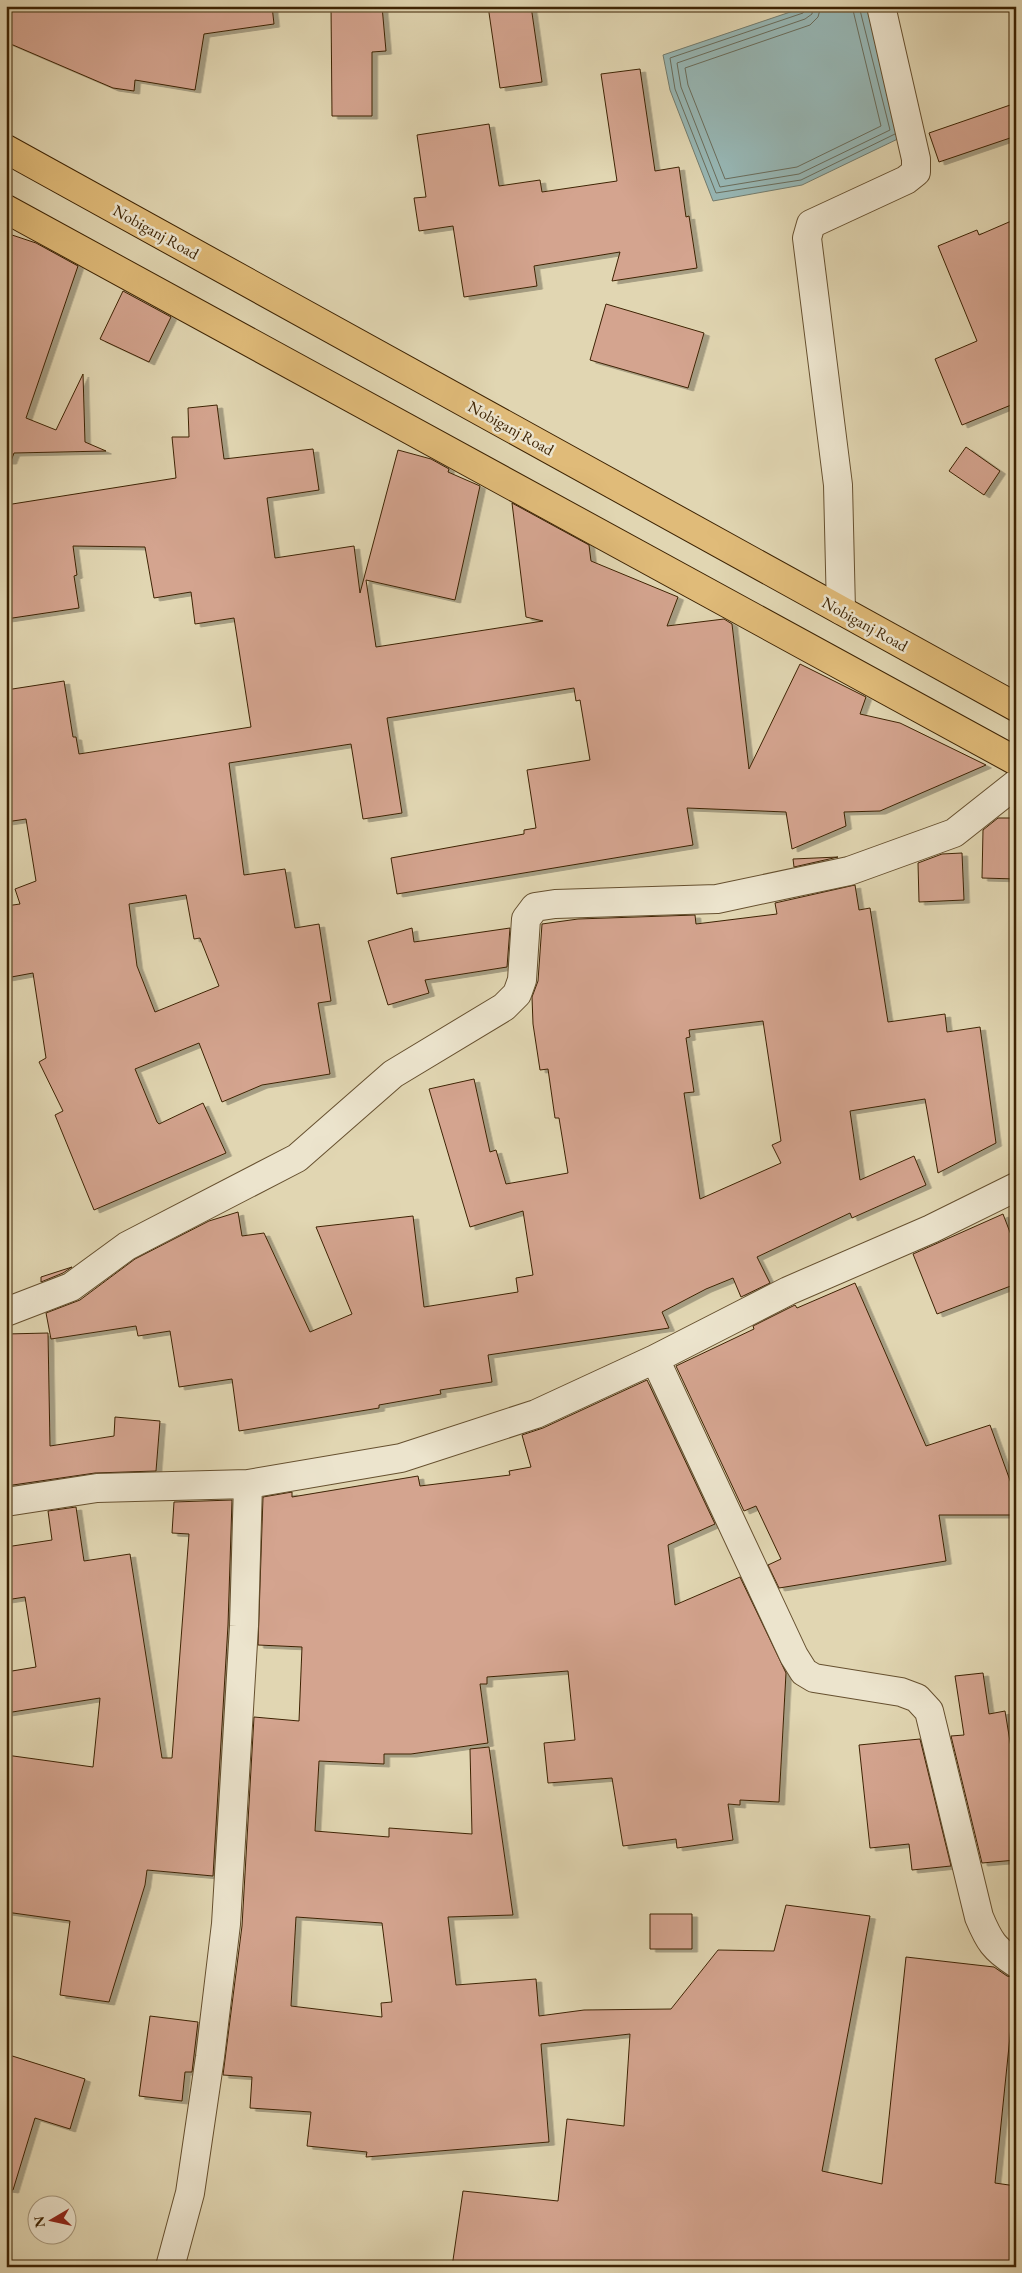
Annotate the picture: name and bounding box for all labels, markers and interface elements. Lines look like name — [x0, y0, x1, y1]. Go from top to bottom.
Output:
street label: Nobiganj Road — [109, 200, 203, 265]
street label: Nobiganj Road — [464, 396, 558, 461]
street label: Nobiganj Road — [818, 592, 912, 657]
north arrow — [28, 2196, 78, 2246]
text: N — [29, 2214, 49, 2229]

